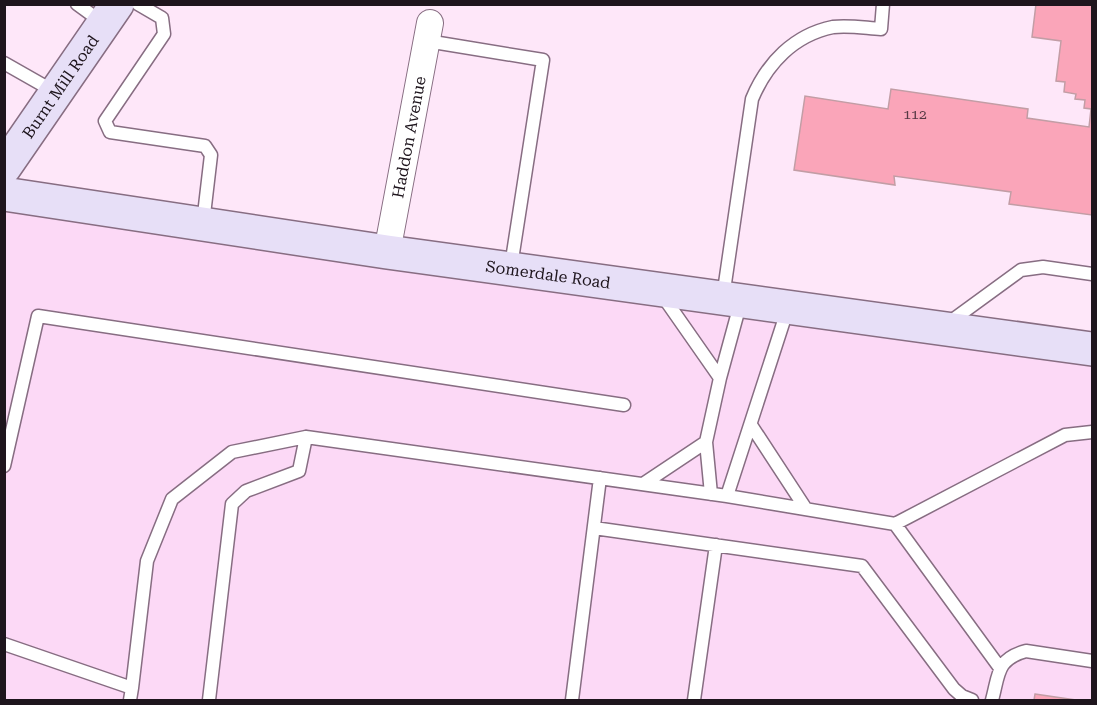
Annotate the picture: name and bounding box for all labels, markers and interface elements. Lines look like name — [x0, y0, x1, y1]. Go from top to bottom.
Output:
street label: Burnt Mill Road — [18, 31, 102, 142]
street label: Haddon Avenue — [388, 74, 429, 200]
house number: 112 — [903, 106, 927, 122]
street label: Somerdale Road — [484, 256, 612, 292]

